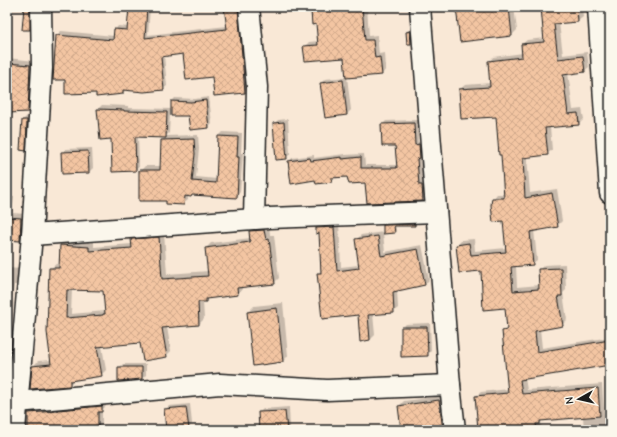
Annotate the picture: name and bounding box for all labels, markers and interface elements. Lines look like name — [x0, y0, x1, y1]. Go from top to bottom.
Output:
north arrow — [559, 379, 599, 419]
text: N — [563, 396, 577, 405]

